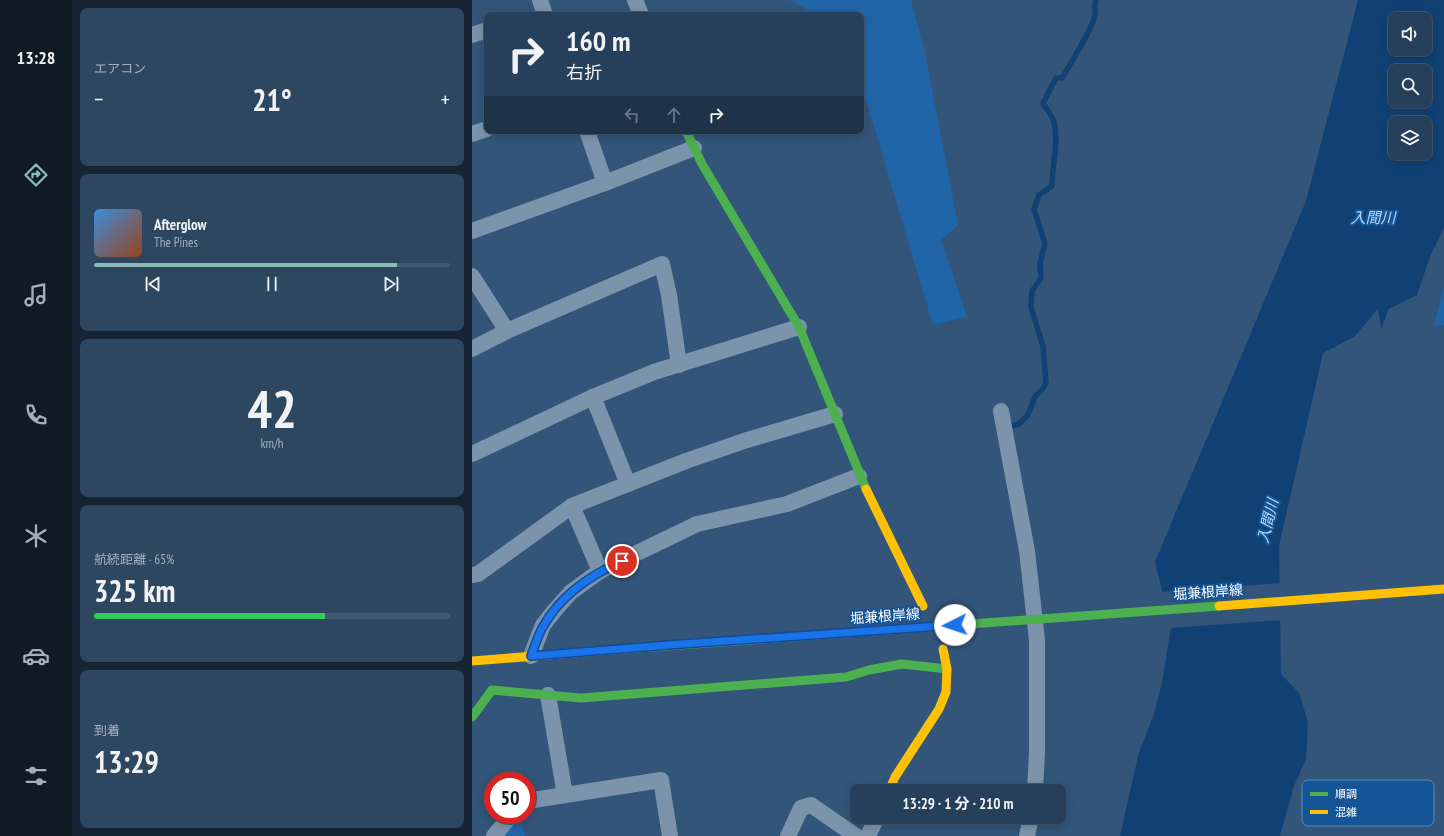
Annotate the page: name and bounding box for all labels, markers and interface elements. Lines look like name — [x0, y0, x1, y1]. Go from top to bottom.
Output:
map controls — [1388, 12, 1432, 160]
button: sound — [1388, 12, 1432, 56]
text: 160 m — [566, 22, 630, 59]
icon: right — [500, 28, 552, 80]
text: 13:28 — [17, 46, 55, 69]
text: エアコン — [94, 60, 146, 77]
text: 右折 — [566, 61, 602, 84]
button: search — [1388, 64, 1432, 108]
text: 21° — [252, 80, 292, 119]
text: − — [94, 85, 103, 113]
text: + — [441, 85, 450, 113]
icon: left — [621, 104, 643, 126]
icon: ahead — [663, 104, 685, 126]
icon: right — [705, 104, 727, 126]
button: layers — [1388, 116, 1432, 160]
icon: directions — [22, 161, 50, 189]
water label: 入間川 — [1350, 208, 1397, 227]
text: Afterglow — [154, 215, 206, 234]
text: The Pines — [154, 234, 198, 251]
icon: previous — [142, 273, 164, 295]
icon: pause — [261, 273, 283, 295]
icon: next — [380, 273, 402, 295]
icon: music — [22, 281, 50, 309]
text: 42 — [247, 375, 297, 442]
icon: phone — [22, 401, 50, 429]
text: km/h — [260, 435, 284, 452]
water label: 入間川 — [1253, 495, 1283, 545]
icon: climate — [22, 522, 50, 550]
pin — [605, 544, 639, 578]
icon: arrive — [611, 550, 633, 572]
text: 航続距離 · 65% — [94, 551, 174, 568]
text: 325 km — [94, 571, 175, 610]
street label: 堀兼根岸線 — [1172, 581, 1244, 603]
position arrow — [934, 604, 976, 646]
street label: 堀兼根岸線 — [849, 605, 921, 627]
icon: car — [22, 642, 50, 670]
text: 到着 — [94, 722, 120, 739]
text: 13:29 — [94, 742, 159, 781]
icon: filters — [22, 762, 50, 790]
speed limit sign: 50 — [484, 772, 536, 824]
legend — [1302, 780, 1434, 826]
text: 順調 — [1335, 787, 1357, 801]
text: 13:29 · 1 分 · 210 m — [903, 794, 1013, 813]
text: 混雑 — [1335, 805, 1357, 819]

